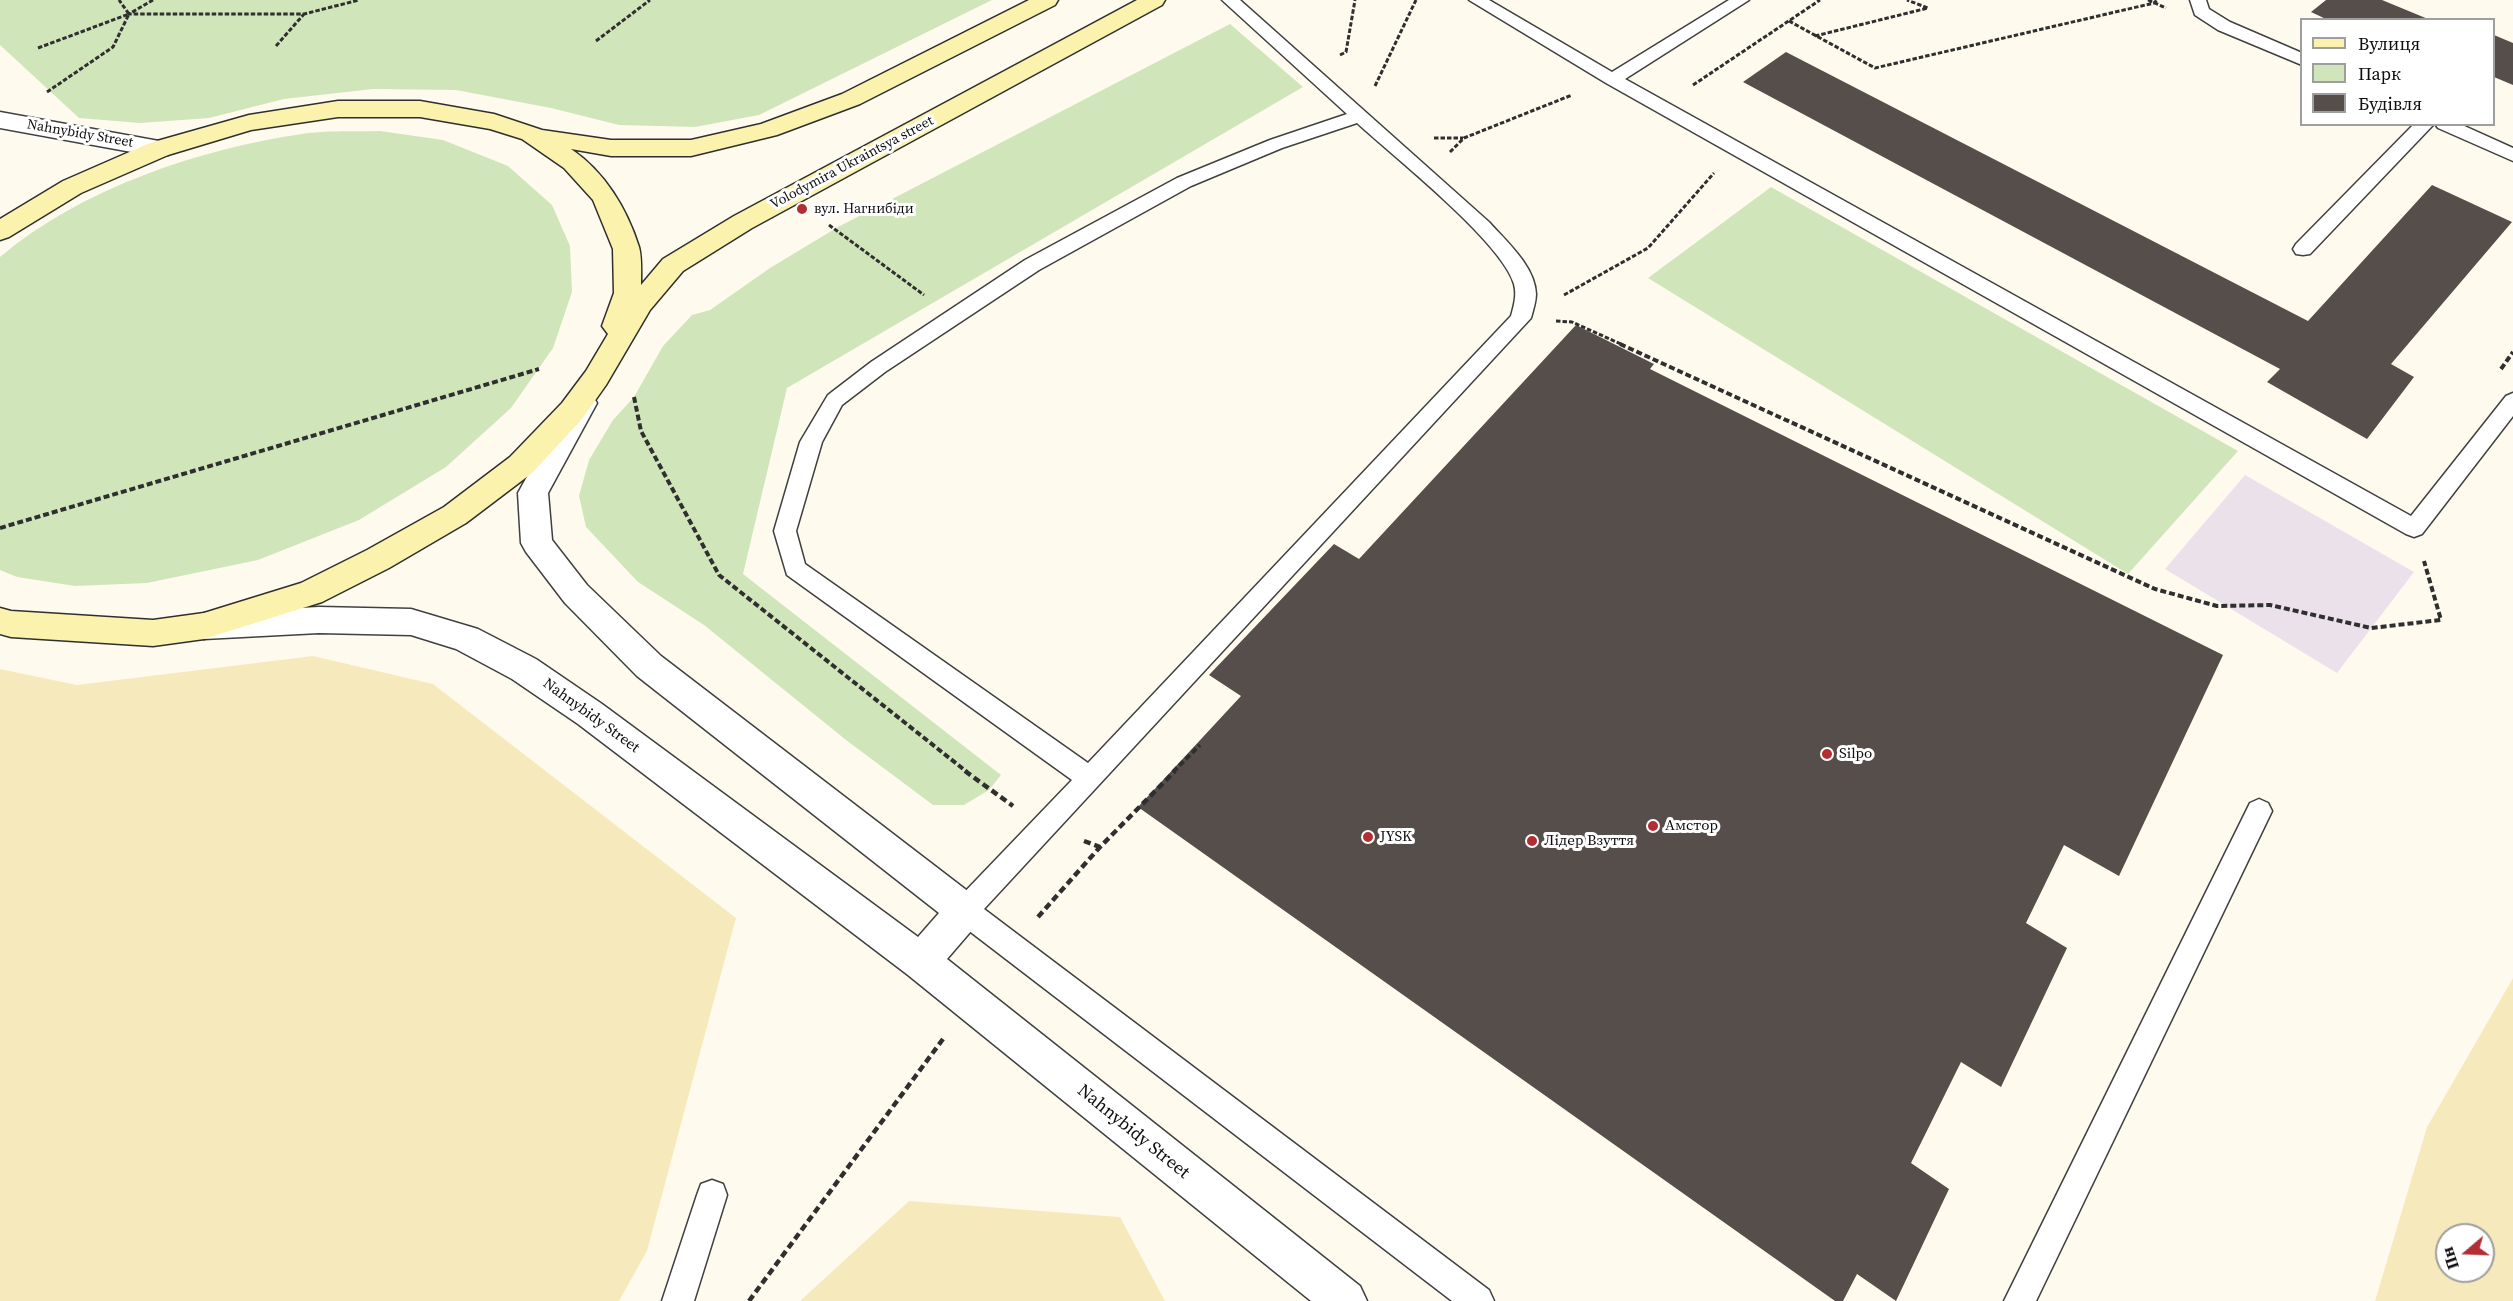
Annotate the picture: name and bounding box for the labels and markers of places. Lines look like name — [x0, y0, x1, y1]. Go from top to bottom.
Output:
place label: вул. Нагнибіди — [814, 201, 914, 217]
marker: вул. Нагнибіди — [795, 202, 809, 216]
place label: Silpo — [1839, 745, 1872, 763]
marker: Silpo — [1820, 747, 1834, 761]
place label: Амстор — [1665, 817, 1718, 835]
marker: Амстор — [1646, 819, 1660, 833]
place label: JYSK — [1380, 828, 1412, 846]
marker: JYSK — [1361, 830, 1375, 844]
place label: Лідер Взуття — [1544, 832, 1634, 850]
marker: Лідер Взуття — [1525, 834, 1539, 848]

